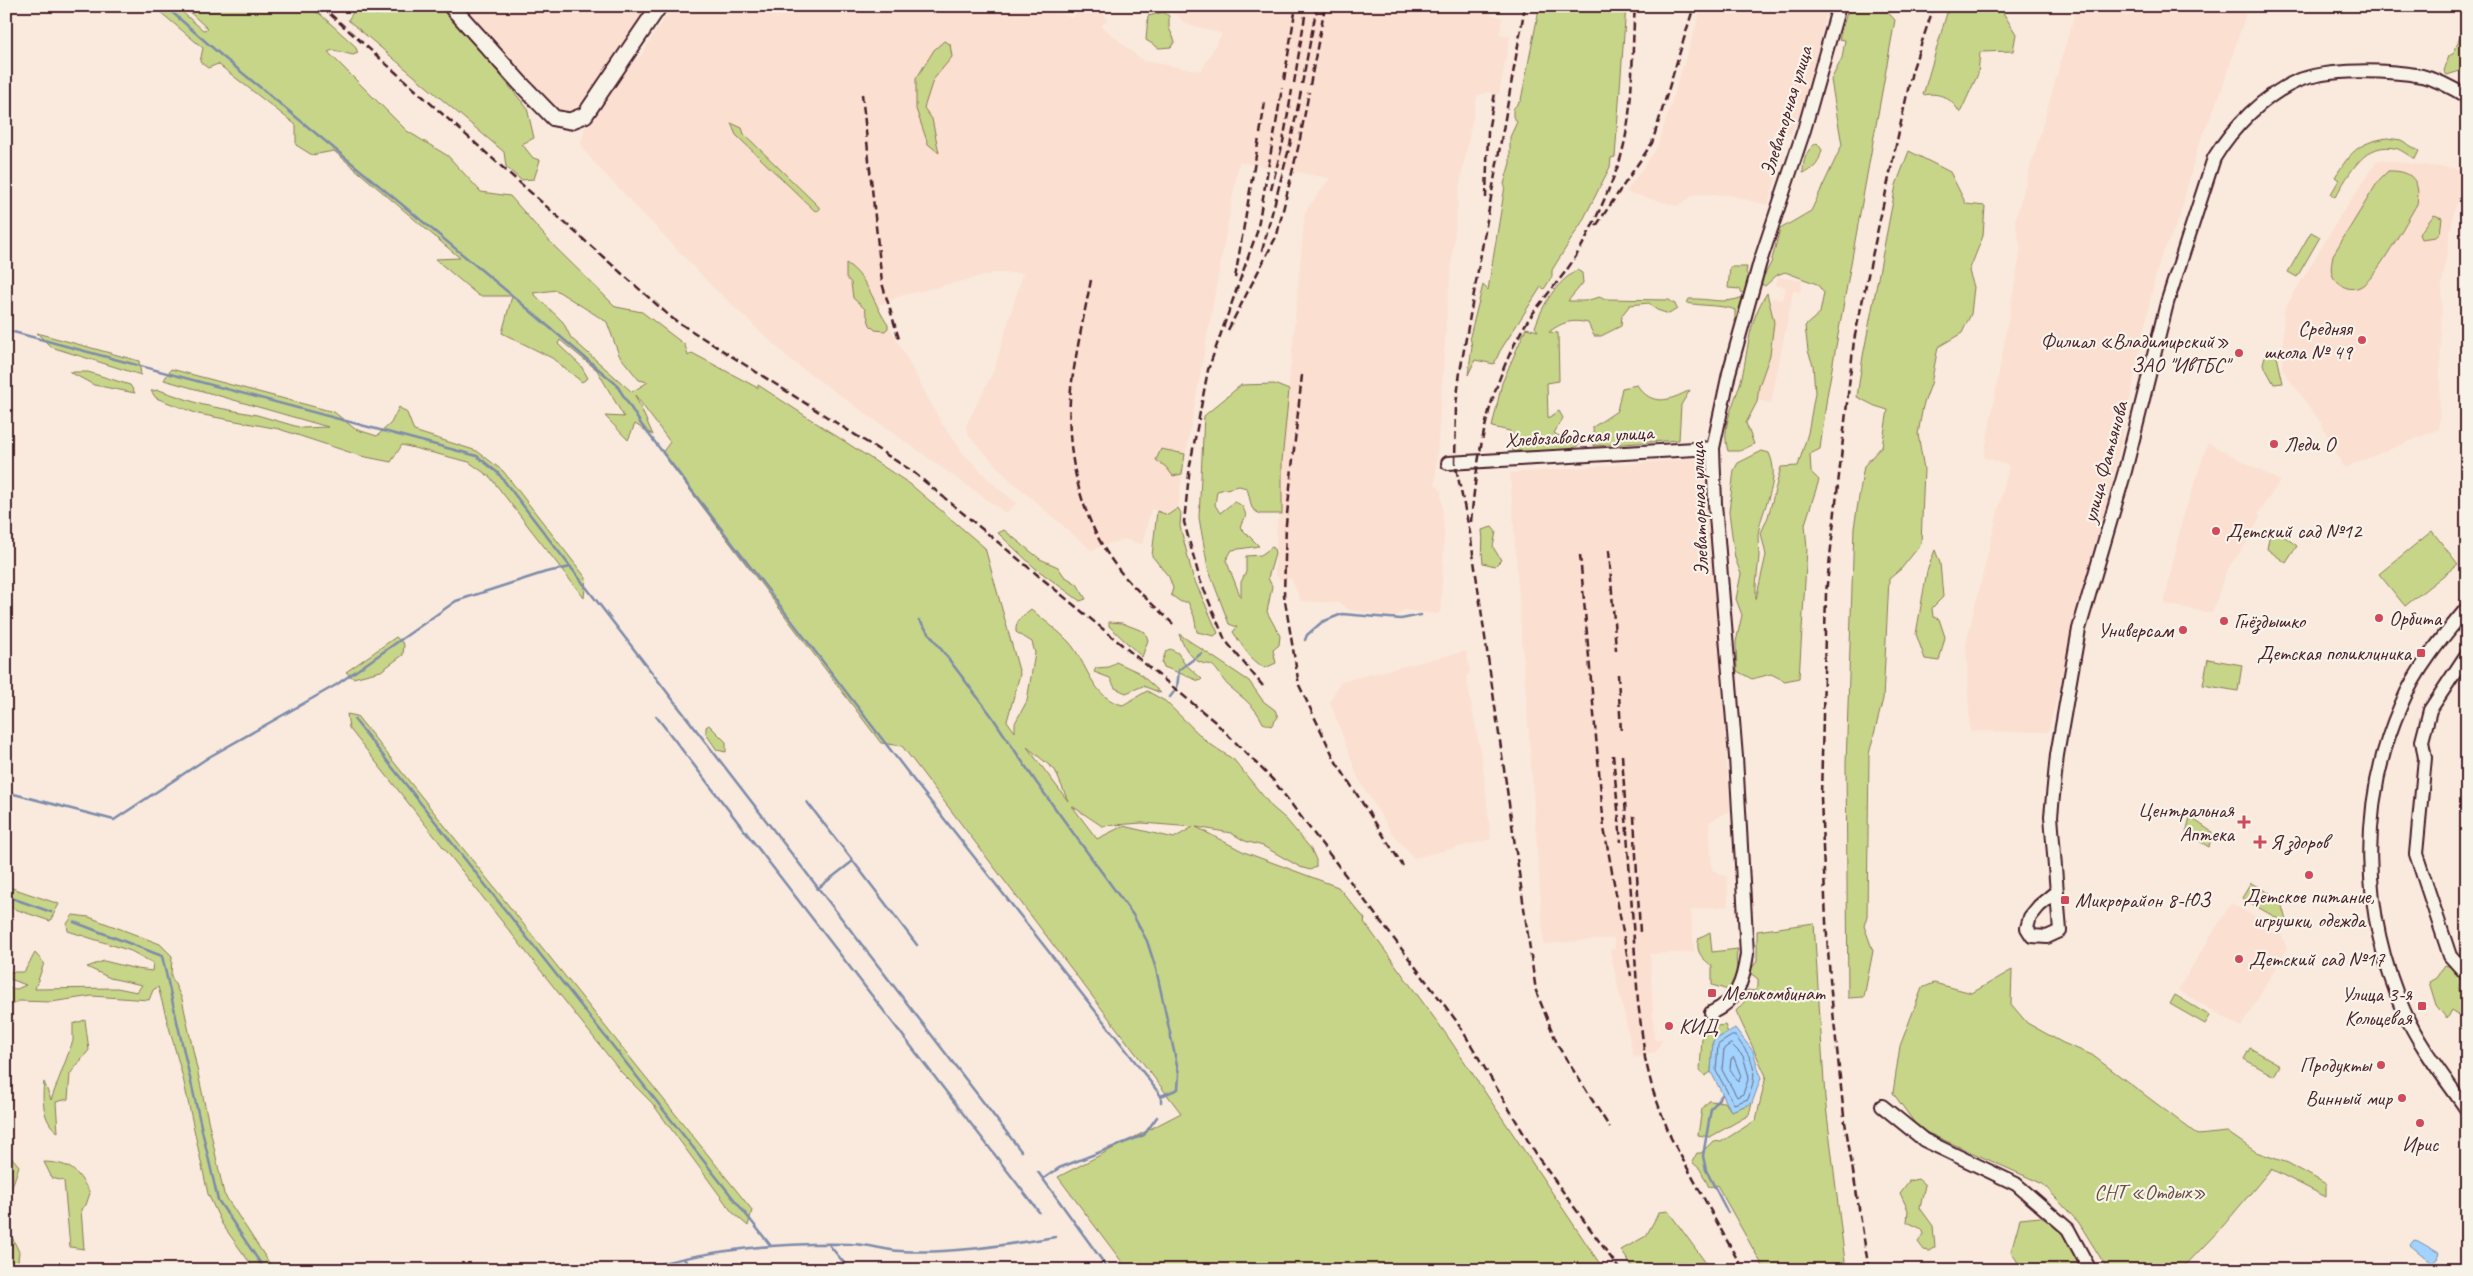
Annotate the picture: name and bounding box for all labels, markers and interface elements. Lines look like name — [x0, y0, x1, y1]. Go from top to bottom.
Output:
street label: Элеваторная улица — [1754, 42, 1818, 179]
place label: Средняя школа № 49 — [2263, 315, 2354, 365]
place label: Филиал «Владимирский» ЗАО "ИвТБС" — [2041, 328, 2233, 378]
marker: Средняя школа № 49 — [2356, 334, 2368, 346]
marker: Филиал «Владимирский» ЗАО "ИвТБС" — [2233, 347, 2245, 359]
street label: улица Фатьянова — [2076, 397, 2134, 528]
street label: Хлебозаводская улица — [1504, 419, 1656, 453]
place label: Леди О — [2284, 431, 2338, 457]
marker: Леди О — [2268, 438, 2280, 450]
street label: Элеваторная улица — [1684, 440, 1714, 576]
place label: Детский сад №12 — [2226, 518, 2363, 544]
marker: Детский сад №12 — [2210, 525, 2222, 537]
place label: Орбита — [2389, 605, 2443, 631]
place label: Гнёздышко — [2234, 608, 2307, 635]
marker: Орбита — [2373, 612, 2385, 624]
marker: Гнёздышко — [2218, 615, 2230, 627]
place label: Универсам — [2098, 617, 2175, 643]
marker: Универсам — [2177, 624, 2189, 636]
place label: Детская поликлиника — [2257, 640, 2413, 666]
marker: Детская поликлиника — [2415, 647, 2427, 659]
place label: Центральная Аптека — [2138, 797, 2236, 847]
marker: Центральная Аптека — [2238, 816, 2250, 828]
place label: Я здоров — [2270, 829, 2333, 856]
marker: Я здоров — [2254, 836, 2266, 848]
marker: Детское питание, игрушки, одежда — [2303, 869, 2315, 881]
place label: Детское питание, игрушки, одежда — [2243, 883, 2375, 933]
place label: Микрорайон 8-ЮЗ — [2075, 887, 2211, 913]
marker: Микрорайон 8-ЮЗ — [2059, 894, 2071, 906]
place label: Детский сад №17 — [2249, 946, 2386, 972]
marker: Детский сад №17 — [2233, 953, 2245, 965]
place label: Мелькомбинат — [1722, 980, 1826, 1006]
place label: Улица 3-я Кольцевая — [2341, 981, 2413, 1031]
marker: Мелькомбинат — [1706, 987, 1718, 999]
marker: Улица 3-я Кольцевая — [2416, 1000, 2428, 1012]
place label: КИД — [1679, 1013, 1720, 1039]
marker: КИД — [1663, 1020, 1675, 1032]
place label: Продукты — [2300, 1052, 2373, 1078]
marker: Продукты — [2375, 1059, 2387, 1071]
place label: Винный мир — [2305, 1085, 2393, 1111]
marker: Винный мир — [2396, 1092, 2408, 1104]
marker: Ирис — [2414, 1117, 2426, 1129]
place label: Ирис — [2402, 1131, 2440, 1157]
park label: СНТ «Отдых» — [2094, 1179, 2206, 1205]

